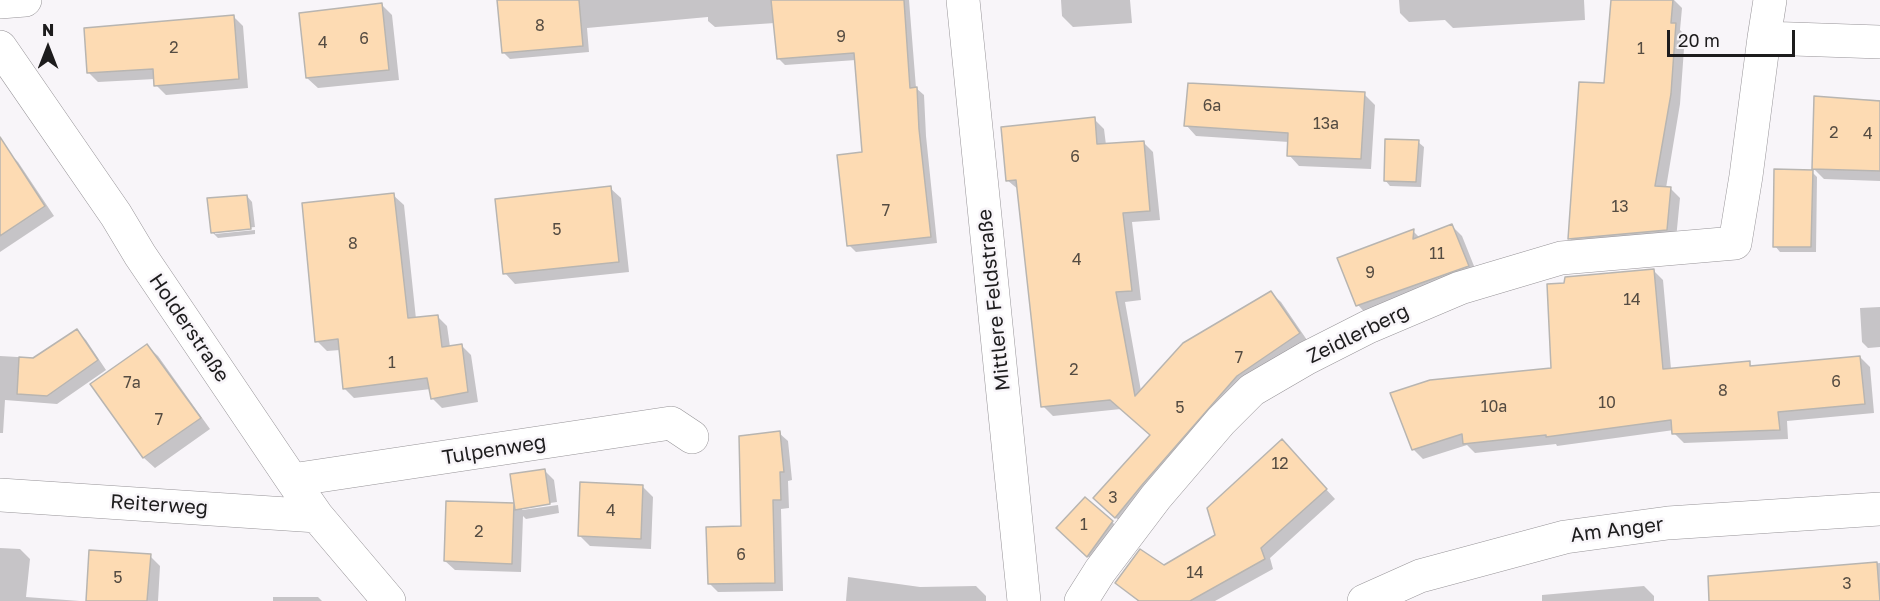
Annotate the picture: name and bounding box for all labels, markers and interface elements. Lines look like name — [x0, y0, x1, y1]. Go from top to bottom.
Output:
house number: 8 — [535, 16, 545, 36]
north arrow — [18, 18, 78, 78]
scale bar — [1670, 18, 1798, 56]
text: N — [42, 20, 54, 40]
house number: 9 — [836, 27, 846, 47]
house number: 6 — [359, 29, 369, 49]
text: 20 m — [1678, 29, 1720, 51]
house number: 4 — [318, 33, 328, 53]
house number: 2 — [169, 38, 179, 58]
house number: 1 — [1637, 39, 1645, 59]
house number: 6a — [1203, 96, 1221, 116]
house number: 13a — [1313, 114, 1339, 134]
house number: 2 — [1829, 123, 1839, 143]
house number: 4 — [1863, 124, 1873, 144]
house number: 6 — [1070, 147, 1080, 167]
house number: 13 — [1611, 197, 1629, 217]
house number: 7 — [882, 201, 890, 221]
street label: Mittlere Feldstraße — [973, 208, 1015, 392]
house number: 5 — [552, 220, 562, 240]
house number: 8 — [348, 234, 358, 254]
house number: 11 — [1429, 244, 1445, 264]
house number: 4 — [1072, 250, 1082, 270]
house number: 9 — [1365, 263, 1375, 283]
street label: Holderstraße — [144, 269, 234, 387]
house number: 14 — [1623, 290, 1641, 310]
street label: Zeidlerberg — [1303, 299, 1413, 369]
house number: 7 — [1235, 348, 1243, 368]
house number: 1 — [388, 353, 396, 373]
house number: 2 — [1069, 360, 1079, 380]
house number: 6 — [1831, 372, 1841, 392]
house number: 7a — [123, 373, 141, 393]
house number: 8 — [1718, 381, 1728, 401]
house number: 10 — [1598, 393, 1616, 413]
house number: 10a — [1481, 397, 1507, 417]
house number: 5 — [1175, 398, 1185, 418]
house number: 7 — [155, 410, 163, 430]
street label: Tulpenweg — [440, 430, 548, 470]
house number: 12 — [1271, 454, 1289, 474]
house number: 3 — [1108, 488, 1118, 508]
street label: Reiterweg — [109, 490, 209, 520]
house number: 4 — [606, 501, 616, 521]
street label: Am Anger — [1569, 512, 1665, 548]
house number: 1 — [1080, 515, 1088, 535]
house number: 2 — [474, 522, 484, 542]
house number: 6 — [736, 545, 746, 565]
house number: 14 — [1186, 563, 1204, 583]
house number: 5 — [113, 568, 123, 588]
house number: 3 — [1842, 574, 1852, 594]

